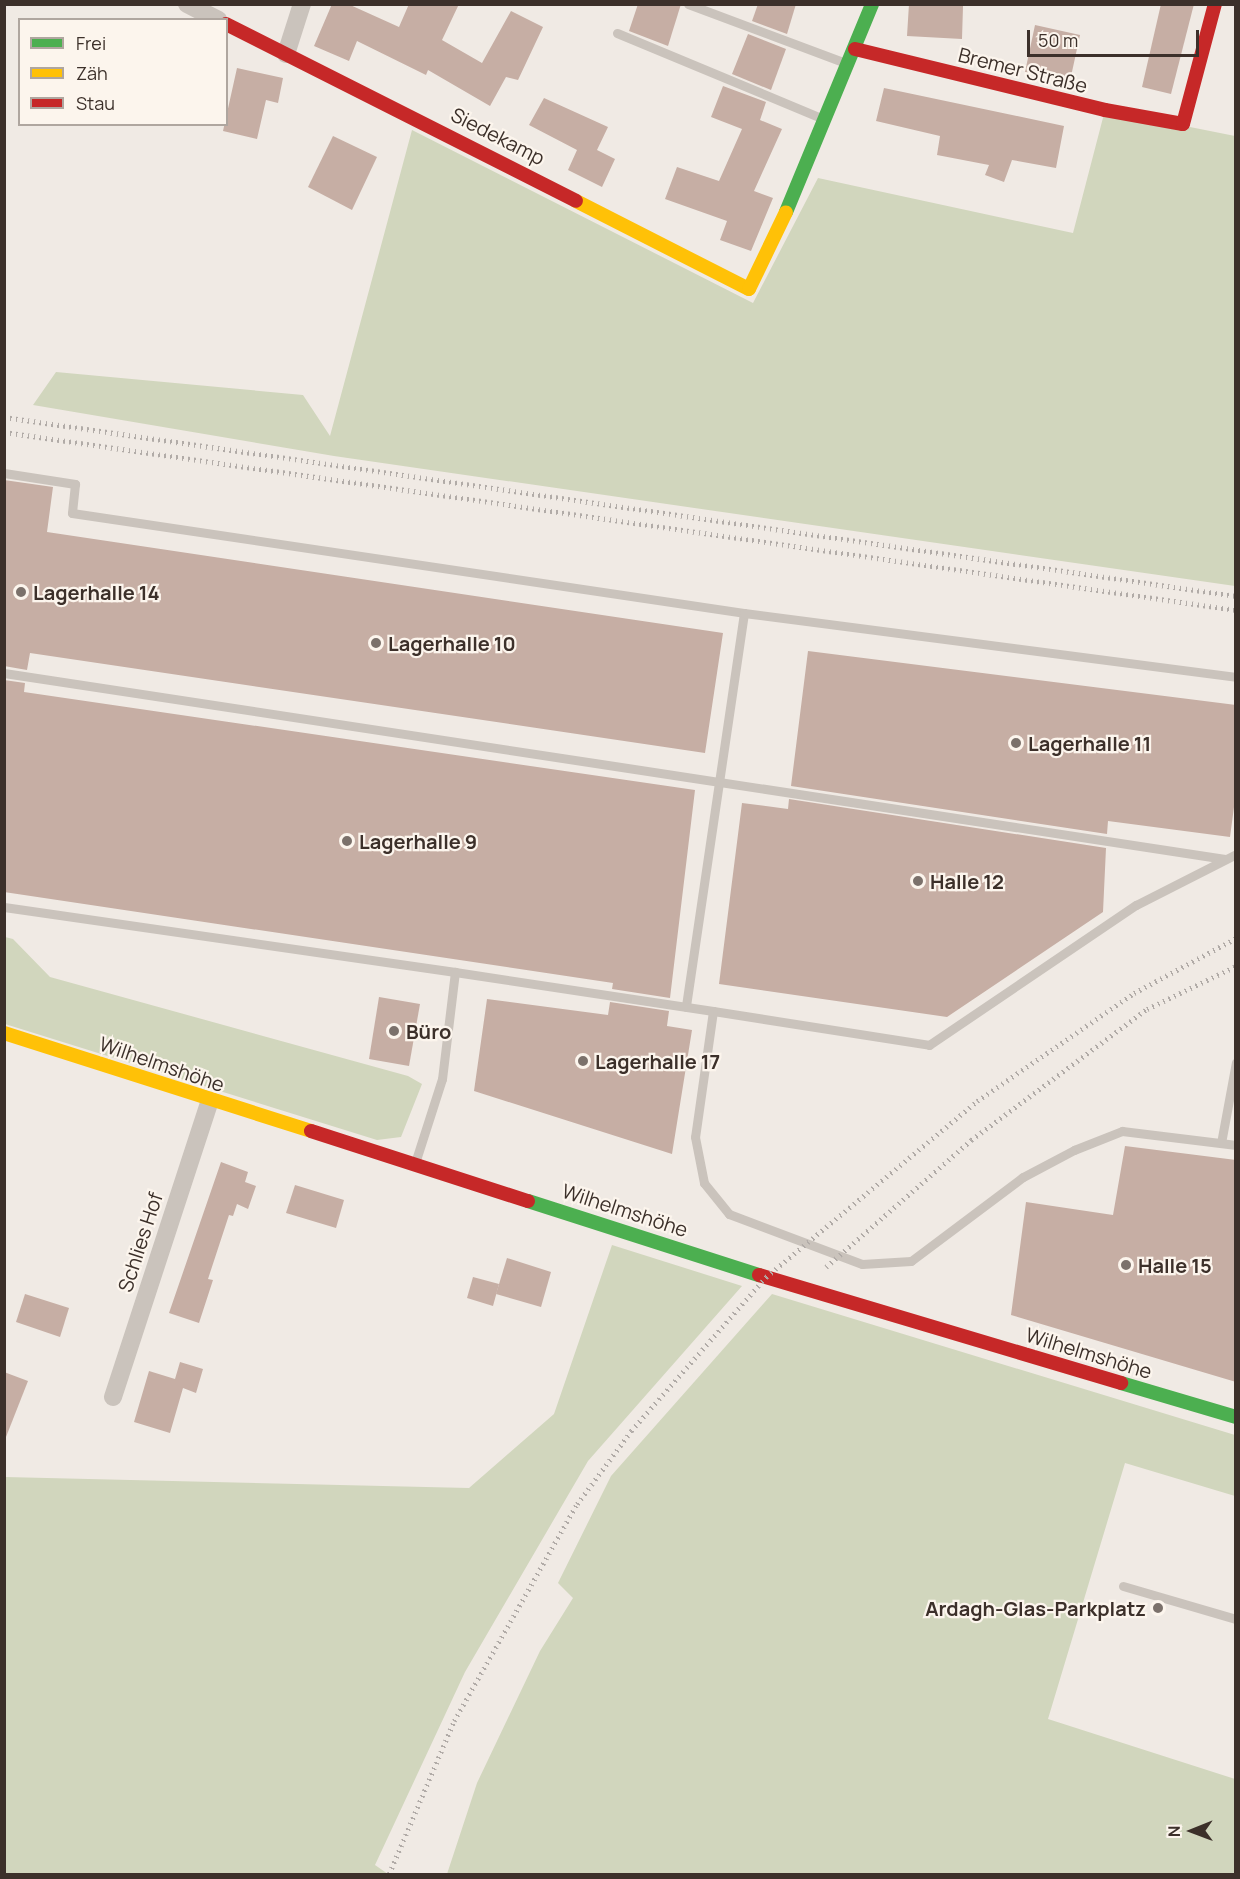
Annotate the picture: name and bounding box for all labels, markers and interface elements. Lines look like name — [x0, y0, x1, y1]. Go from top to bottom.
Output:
legend — [18, 18, 228, 126]
scale bar — [1030, 18, 1202, 56]
text: 50 m — [1038, 28, 1078, 52]
text: Frei — [76, 31, 106, 55]
street label: Bremer Straße — [956, 42, 1090, 98]
text: Zäh — [76, 61, 108, 85]
text: Stau — [76, 91, 115, 115]
street label: Siedekamp — [447, 102, 549, 170]
place label: Lagerhalle 14 — [33, 580, 160, 604]
marker: Lagerhalle 14 — [14, 585, 28, 599]
place label: Lagerhalle 10 — [388, 631, 516, 655]
marker: Lagerhalle 10 — [369, 636, 383, 650]
place label: Lagerhalle 11 — [1028, 731, 1151, 755]
marker: Lagerhalle 11 — [1009, 736, 1023, 750]
place label: Lagerhalle 9 — [359, 829, 477, 853]
marker: Lagerhalle 9 — [340, 834, 354, 848]
place label: Halle 12 — [930, 869, 1004, 893]
marker: Halle 12 — [911, 874, 925, 888]
place label: Büro — [406, 1019, 451, 1043]
marker: Büro — [387, 1024, 401, 1038]
street label: Wilhelmshöhe — [96, 1031, 228, 1097]
place label: Lagerhalle 17 — [595, 1049, 720, 1073]
marker: Lagerhalle 17 — [576, 1054, 590, 1068]
street label: Wilhelmshöhe — [559, 1178, 691, 1242]
street label: Schlies Hof — [113, 1189, 167, 1295]
place label: Halle 15 — [1138, 1253, 1212, 1277]
marker: Halle 15 — [1119, 1258, 1133, 1272]
street label: Wilhelmshöhe — [1023, 1322, 1155, 1384]
place label: Ardagh-Glas-Parkplatz — [925, 1596, 1146, 1620]
marker: Ardagh-Glas-Parkplatz — [1151, 1601, 1165, 1615]
north arrow — [1162, 1801, 1222, 1861]
text: N — [1163, 1825, 1185, 1837]

